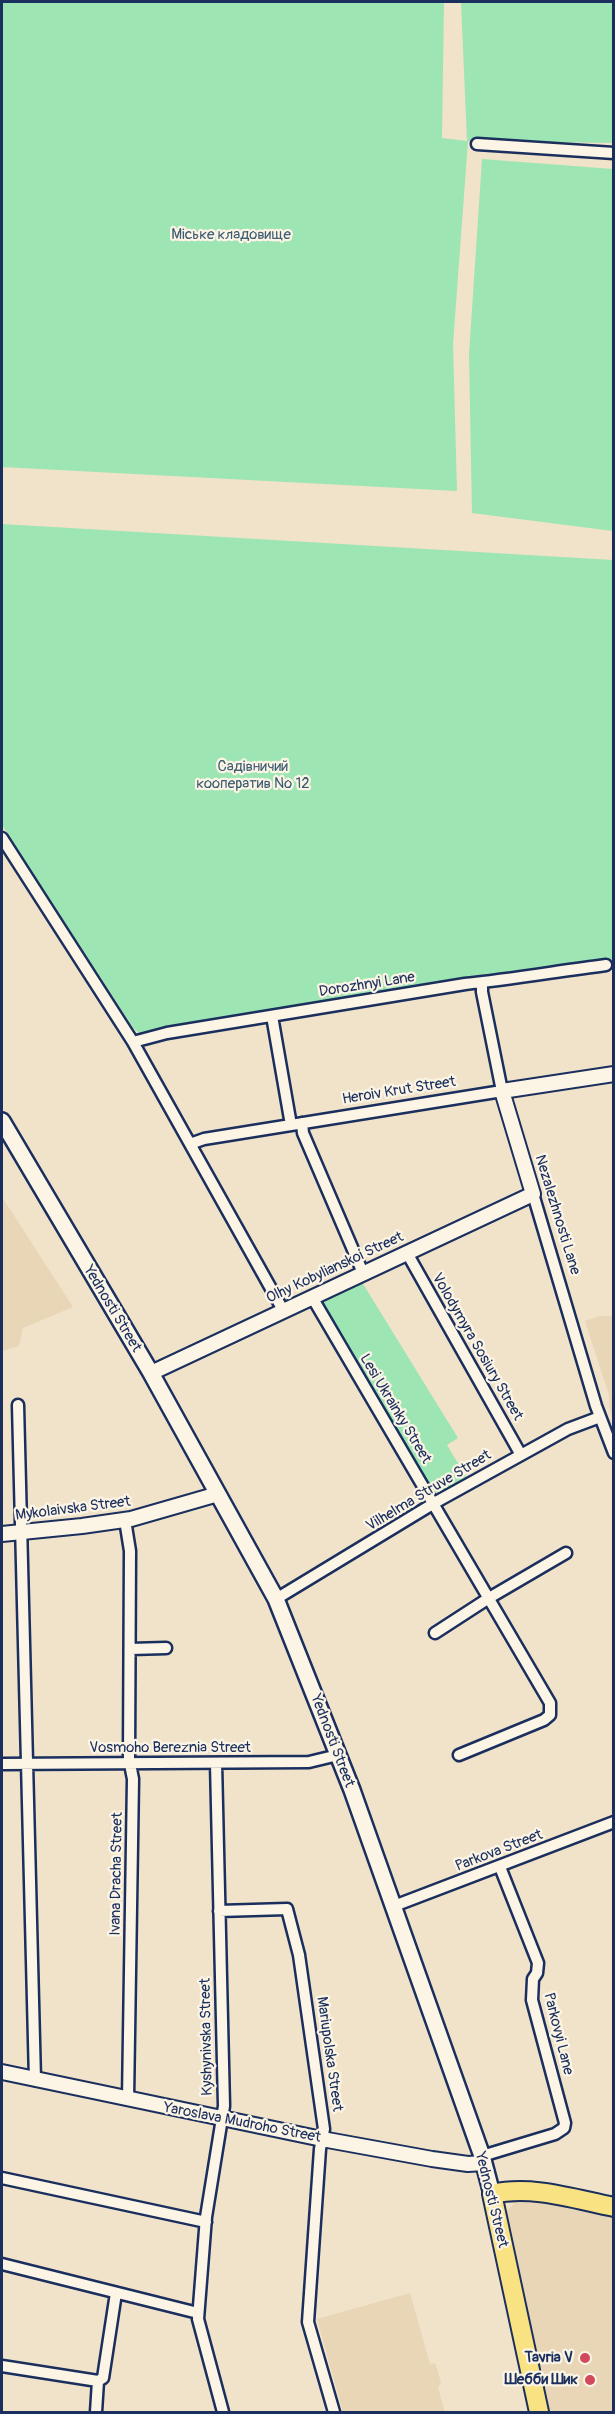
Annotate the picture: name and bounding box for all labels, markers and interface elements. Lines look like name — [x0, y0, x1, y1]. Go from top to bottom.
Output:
park label: Міське кладовище — [171, 226, 291, 244]
park label: Садівничий кооператив № 12 — [196, 758, 310, 793]
street label: Dorozhnyi Lane — [318, 969, 416, 1001]
street label: Heroiv Krut Street — [341, 1073, 457, 1109]
street label: Nezalezhnosti Lane — [530, 1153, 584, 1277]
street label: Olhy Kobylianskoi Street — [264, 1228, 406, 1308]
street label: Yednosti Street — [79, 1262, 145, 1356]
street label: Volodymyra Sosiury Street — [427, 1270, 527, 1424]
street label: Lesi Ukrainky Street — [355, 1351, 435, 1467]
street label: Vilhelma Struve Street — [363, 1447, 495, 1535]
street label: Mykolaivska Street — [14, 1493, 132, 1525]
street label: Yednosti Street — [306, 1692, 358, 1790]
street label: Vosmoho Bereznia Street — [89, 1739, 251, 1757]
street label: Ivana Dracha Street — [107, 1812, 127, 1936]
street label: Parkova Street — [453, 1826, 545, 1876]
street label: Kyshynivska Street — [197, 1978, 217, 2096]
street label: Parkovyi Lane — [539, 1991, 577, 2077]
street label: Mariupolska Street — [312, 1995, 346, 2113]
street label: Yaroslava Mudroho Street — [162, 2099, 322, 2147]
street label: Yednosti Street — [470, 2150, 512, 2250]
place label: Tavria V — [525, 2349, 573, 2367]
marker: Tavria V — [578, 2351, 592, 2365]
place label: Шебби Шик — [505, 2371, 578, 2389]
marker: Шебби Шик — [583, 2373, 597, 2387]

